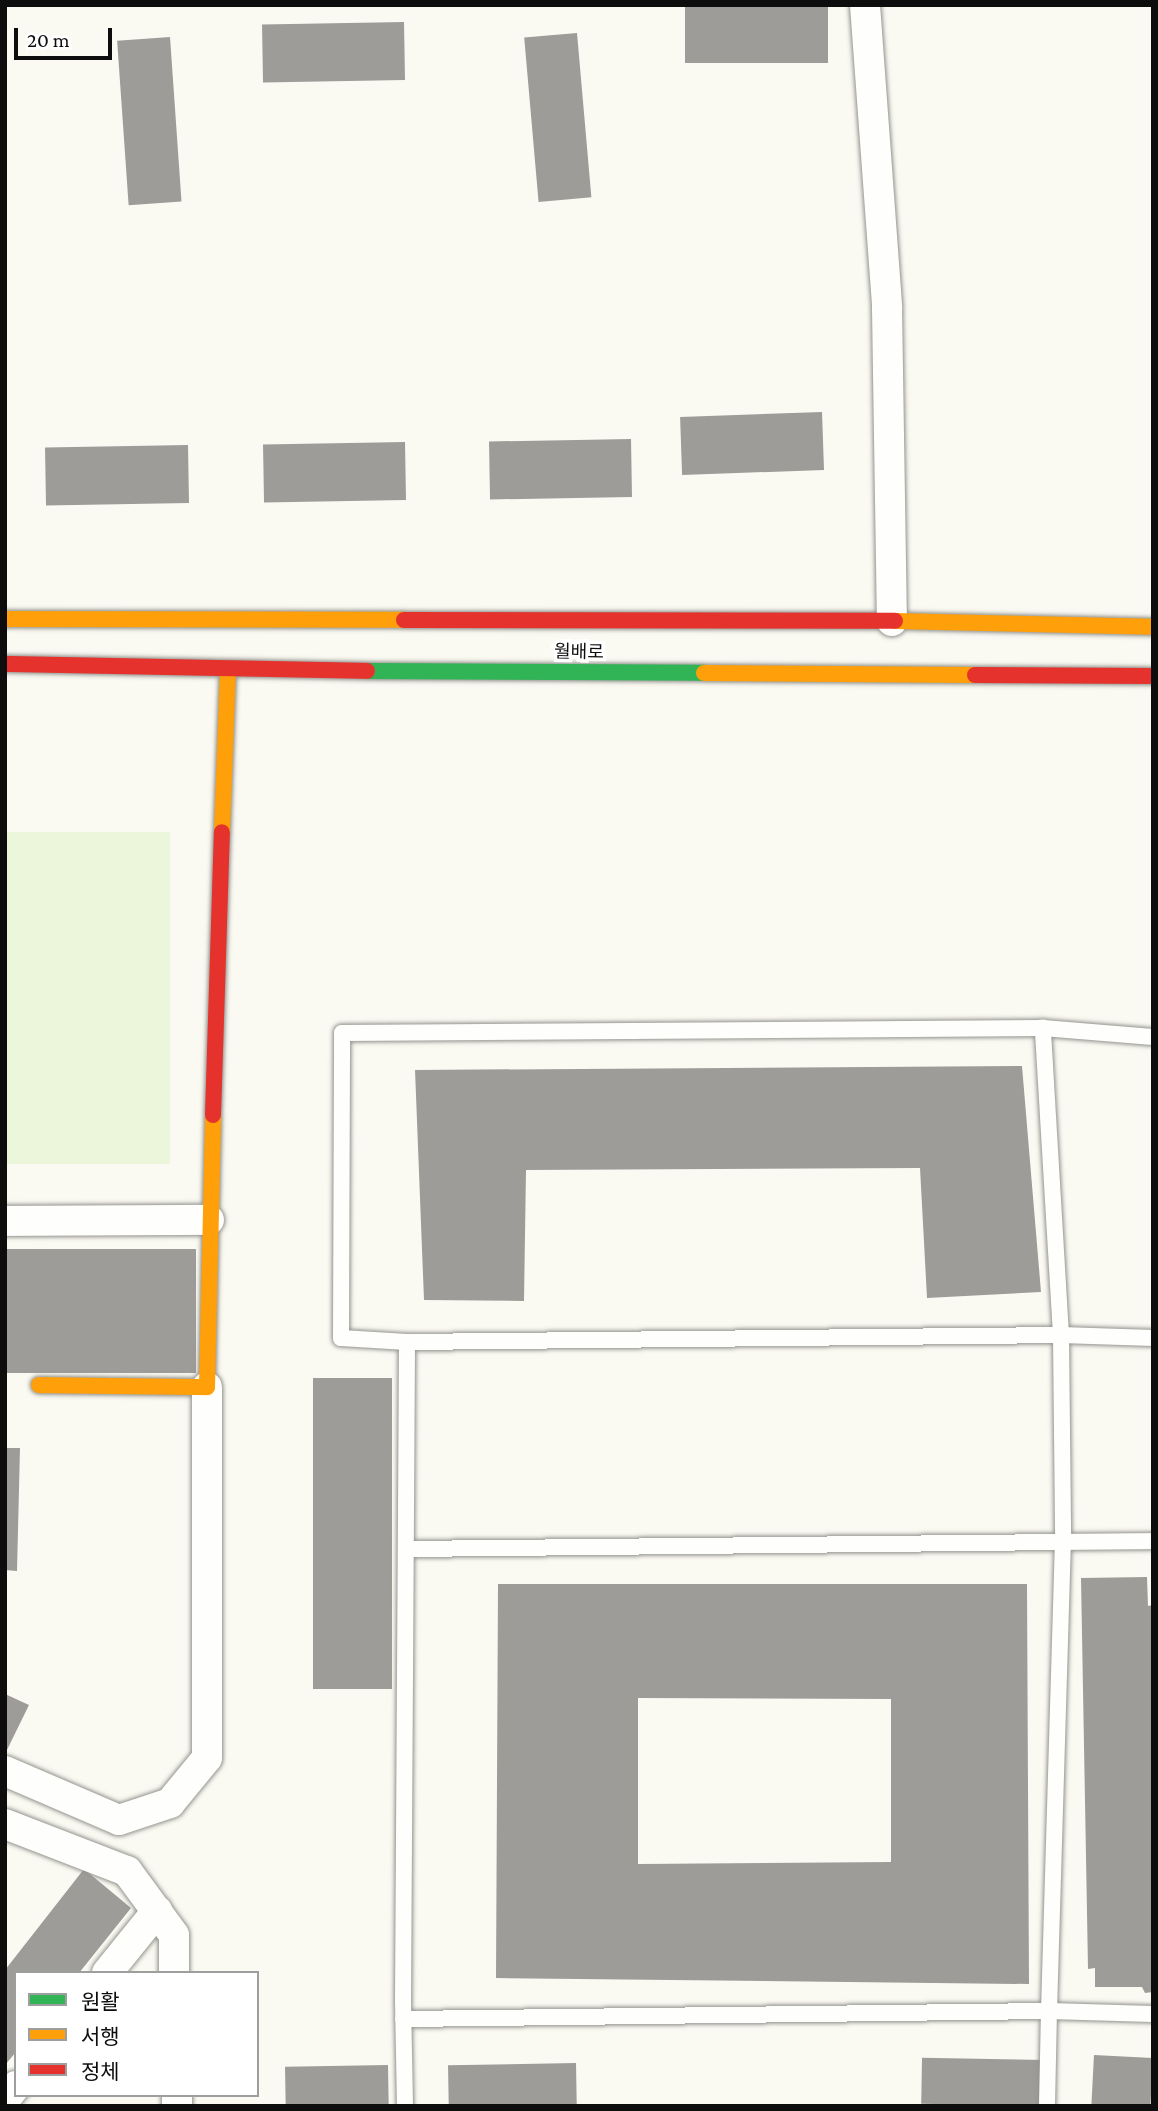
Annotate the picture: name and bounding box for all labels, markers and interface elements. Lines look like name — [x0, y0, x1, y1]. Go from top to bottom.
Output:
scale bar — [18, 14, 116, 58]
text: 20 m — [27, 28, 70, 52]
street label: 월배로 — [554, 641, 604, 663]
legend — [14, 1971, 259, 2097]
text: 원활 — [81, 1990, 120, 2014]
text: 서행 — [81, 2025, 120, 2049]
text: 정체 — [81, 2060, 120, 2084]

